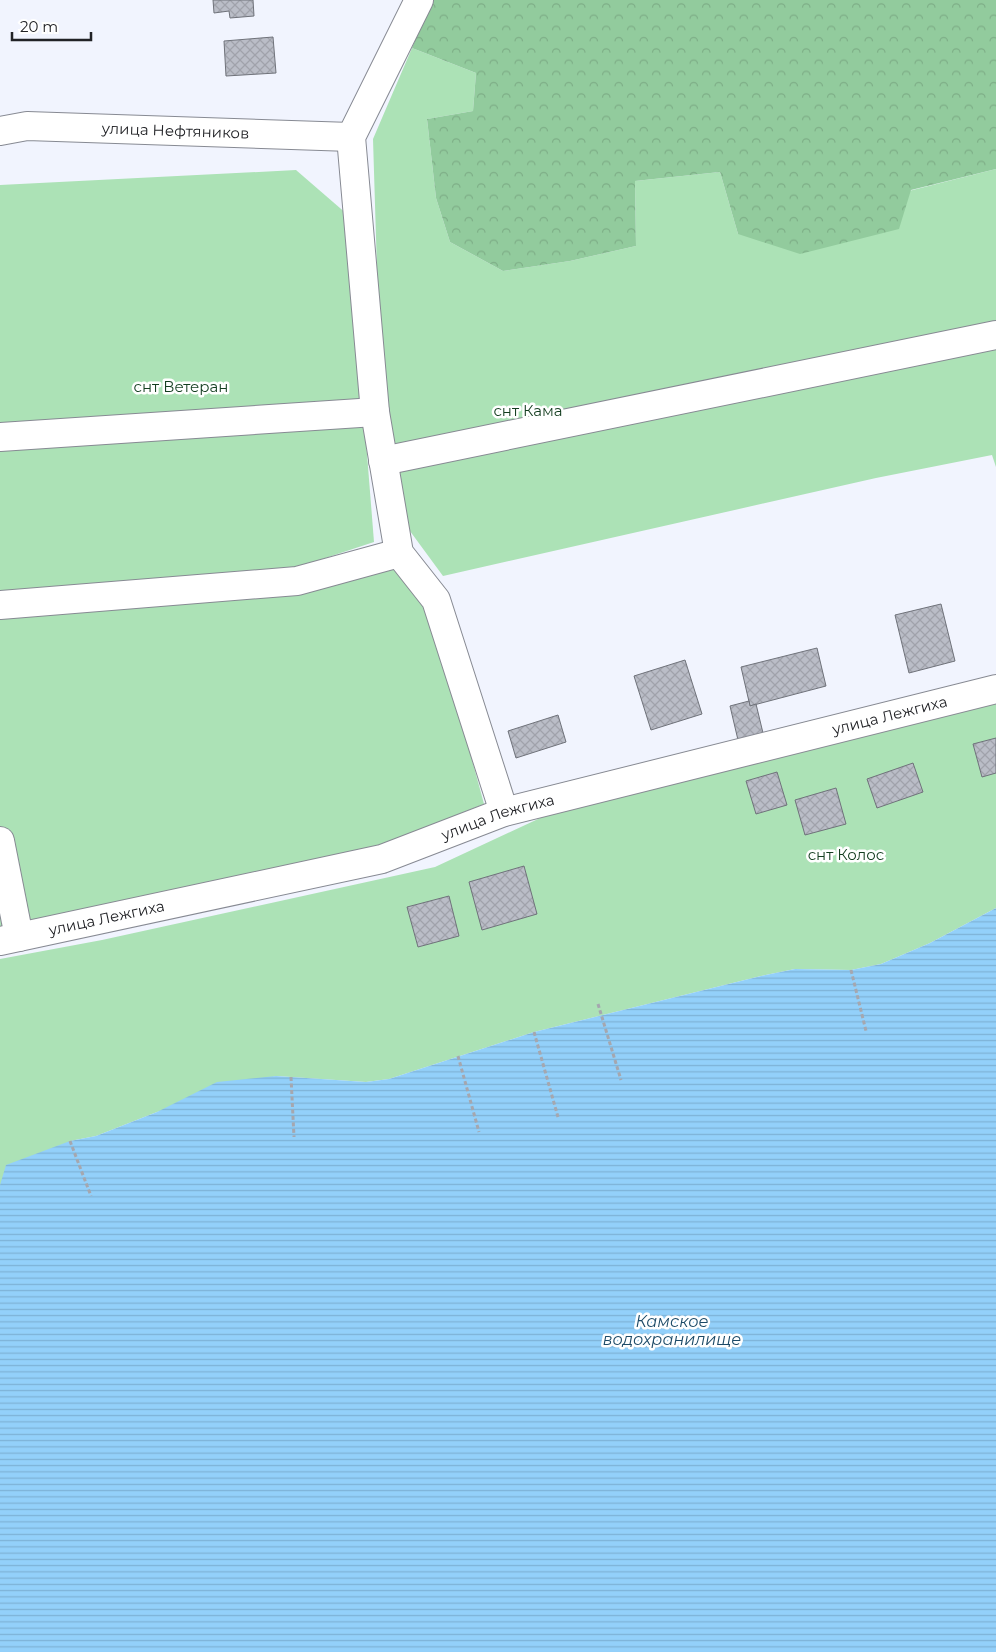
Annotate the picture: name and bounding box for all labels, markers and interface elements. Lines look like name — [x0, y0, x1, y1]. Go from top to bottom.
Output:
scale bar — [12, 10, 91, 42]
text: 20 m — [20, 17, 58, 36]
street label: улица Нефтяников — [100, 119, 250, 143]
park label: снт Ветеран — [134, 377, 228, 396]
park label: снт Кама — [493, 401, 563, 420]
street label: улица Лежгиха — [829, 692, 949, 739]
street label: улица Лежгиха — [437, 790, 556, 845]
park label: снт Колос — [808, 845, 884, 864]
street label: улица Лежгиха — [46, 896, 166, 940]
water label: Камское водохранилище — [603, 1312, 741, 1349]

